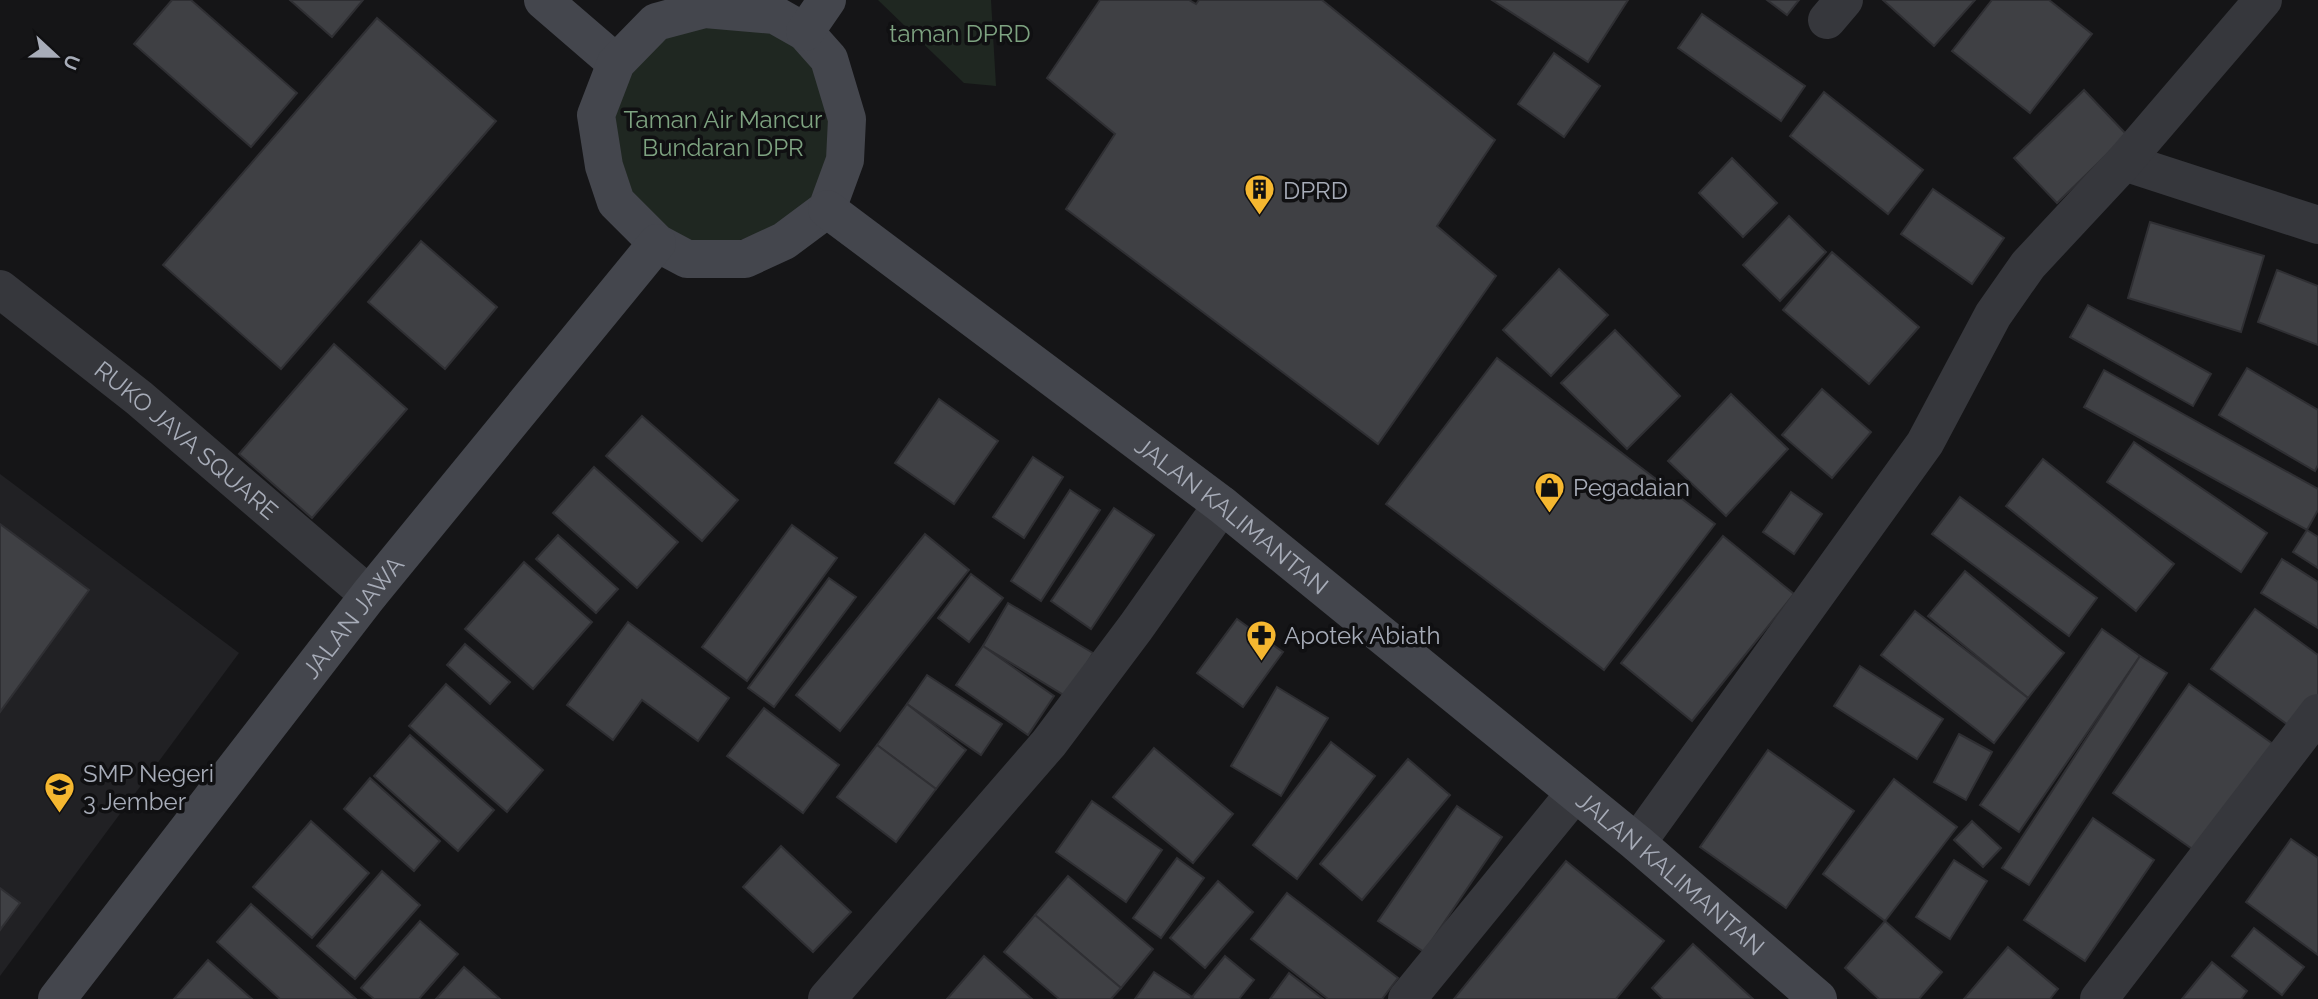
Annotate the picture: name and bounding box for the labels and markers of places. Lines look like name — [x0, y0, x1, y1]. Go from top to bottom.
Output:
building icon: DPRD — [1243, 173, 1277, 217]
place label: DPRD — [1283, 176, 1348, 205]
shop icon: Pegadaian — [1533, 470, 1567, 514]
place label: Pegadaian — [1573, 473, 1690, 502]
pharmacy icon: Apotek Abiath — [1244, 618, 1278, 662]
place label: Apotek Abiath — [1284, 621, 1440, 650]
place label: SMP Negeri 3 Jember — [83, 759, 214, 816]
school or university icon: SMP Negeri 3 Jember — [43, 770, 77, 814]

